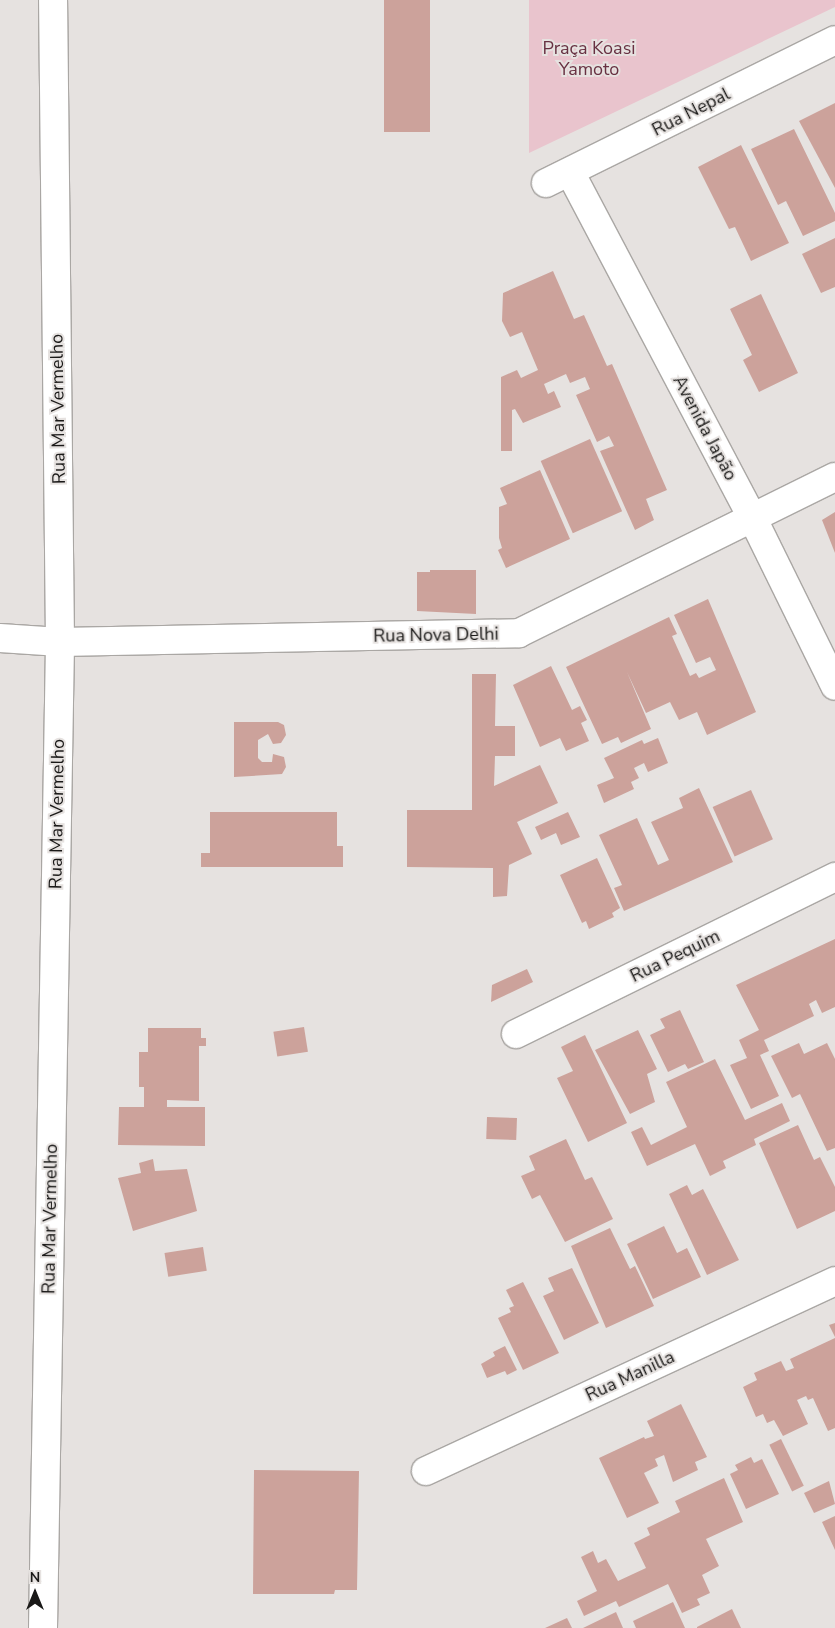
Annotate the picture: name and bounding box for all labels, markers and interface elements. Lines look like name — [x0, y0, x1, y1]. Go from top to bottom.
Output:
park label: Praça Koasi Yamoto — [543, 38, 635, 80]
street label: Rua Nepal — [648, 83, 734, 141]
street label: Rua Mar Vermelho — [46, 334, 70, 484]
street label: Avenida Japão — [668, 372, 742, 484]
street label: Rua Nova Delhi — [373, 623, 499, 647]
street label: Rua Mar Vermelho — [45, 739, 69, 889]
street label: Rua Pequim — [627, 925, 723, 987]
street label: Rua Mar Vermelho — [38, 1144, 62, 1294]
street label: Rua Manilla — [582, 1346, 678, 1406]
north arrow — [10, 1568, 60, 1618]
text: N — [30, 1568, 40, 1587]

